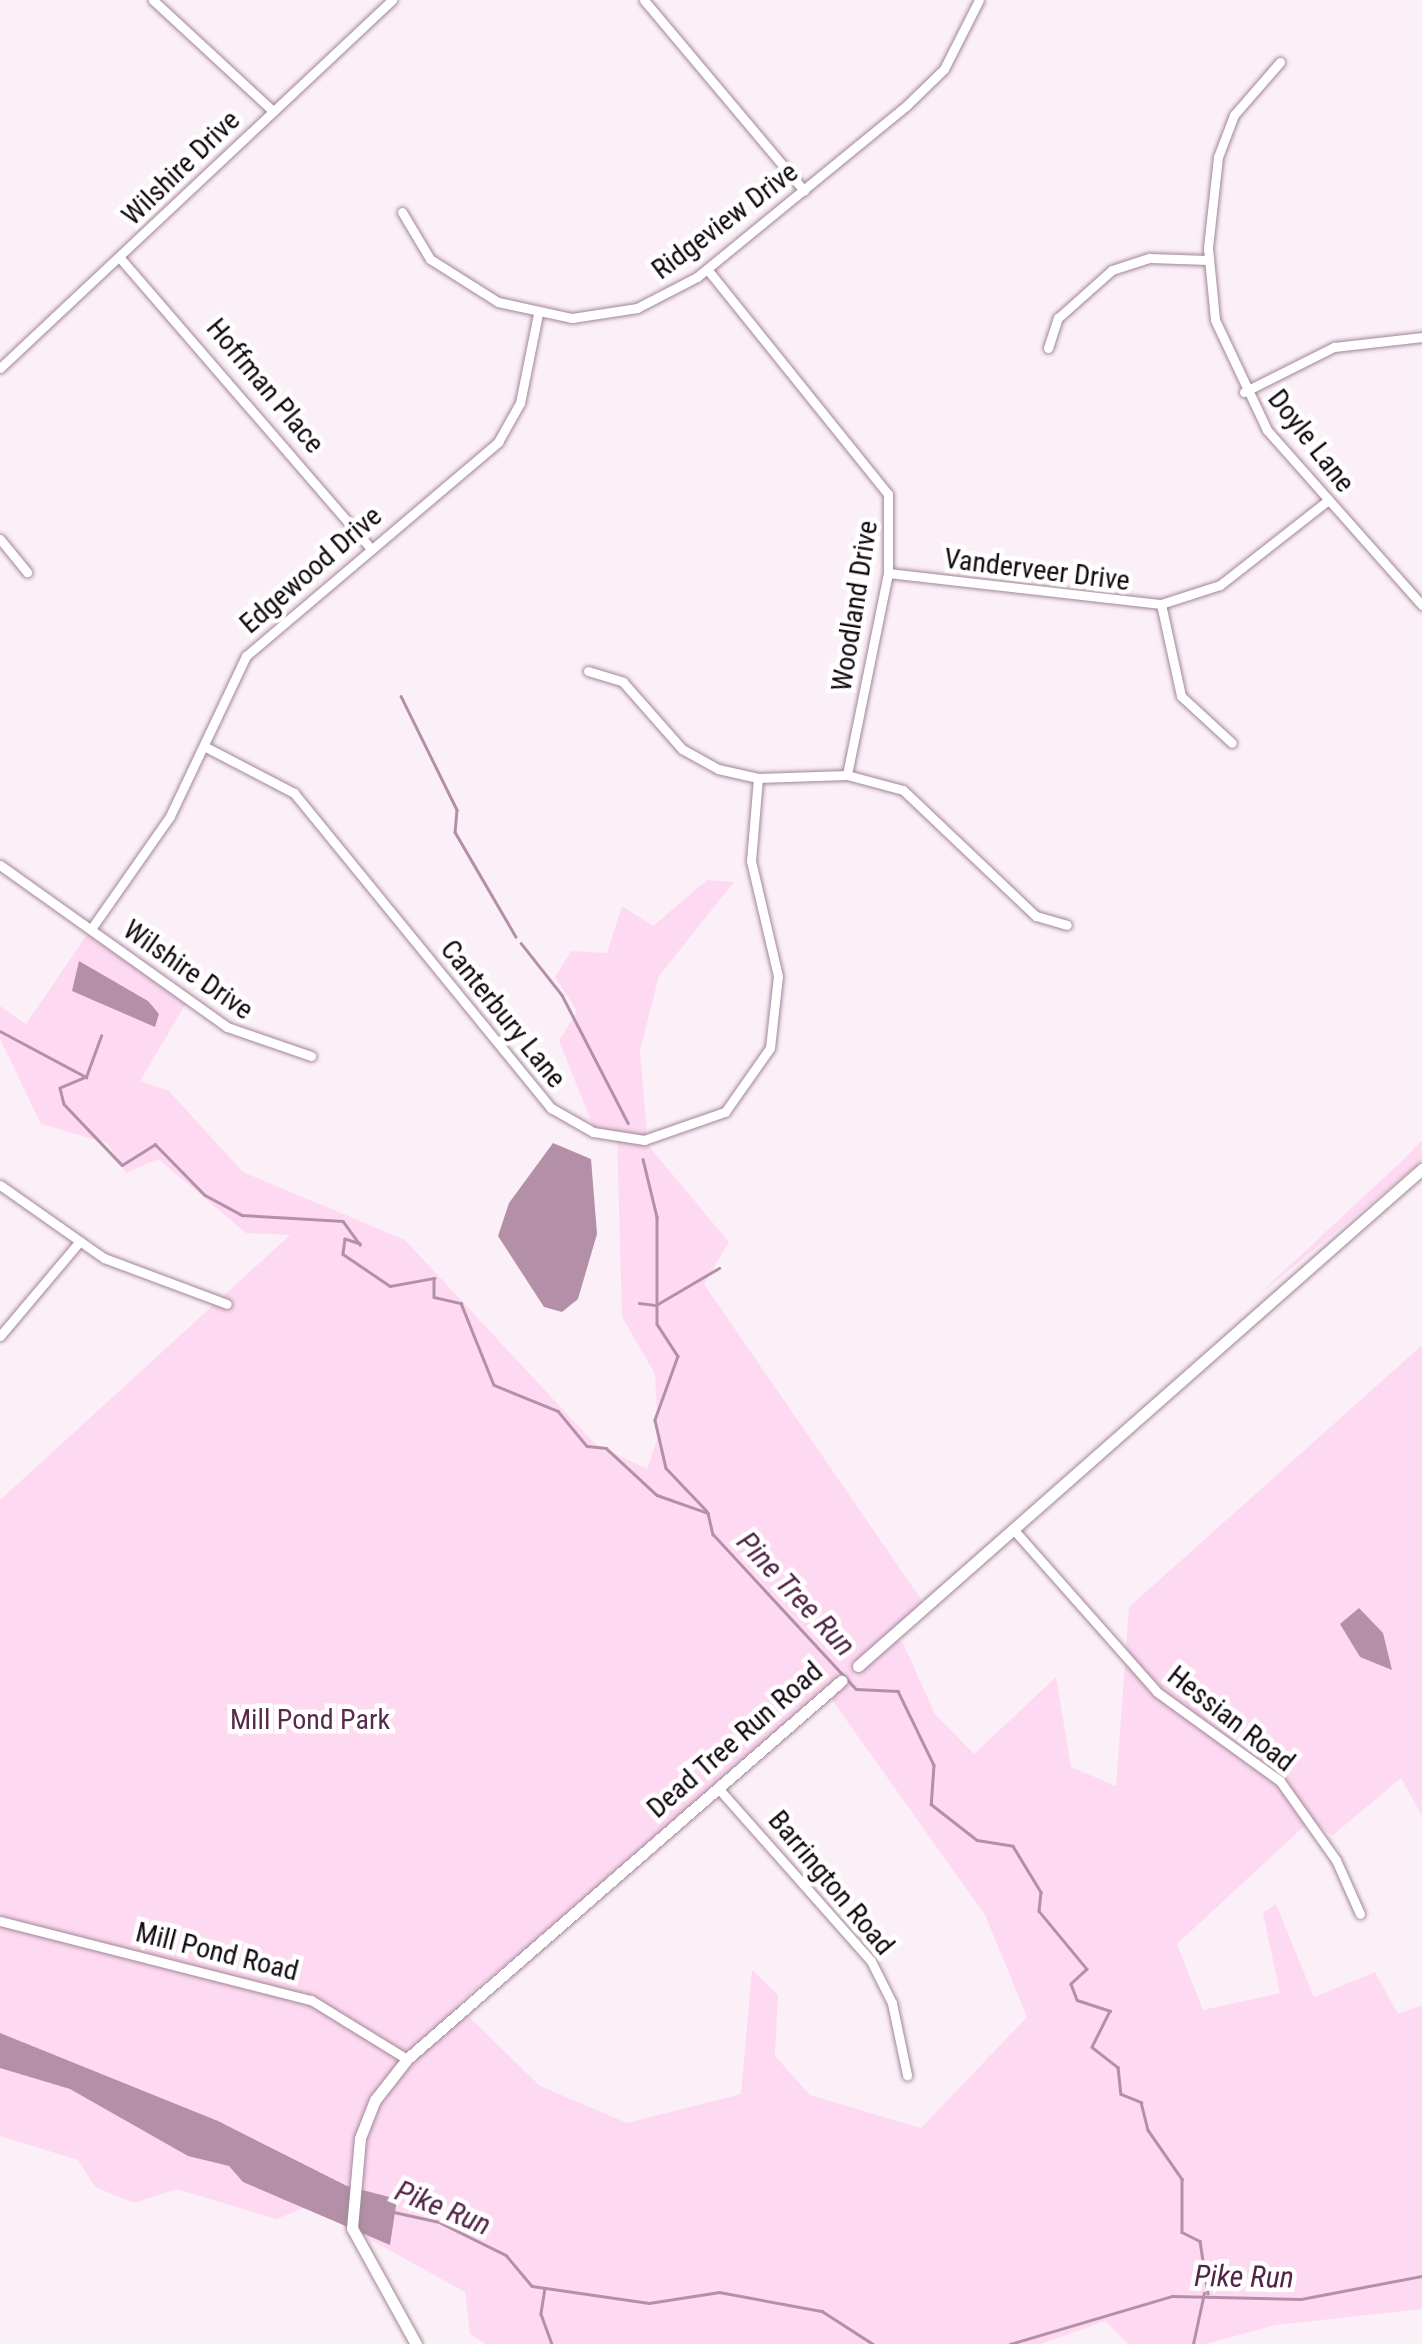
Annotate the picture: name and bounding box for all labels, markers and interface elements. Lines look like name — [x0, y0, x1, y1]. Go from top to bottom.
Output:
street label: Wilshire Drive — [115, 104, 247, 232]
street label: Ridgeview Drive — [645, 155, 805, 287]
street label: Hoffman Place — [199, 312, 331, 460]
street label: Doyle Lane — [1261, 383, 1361, 499]
street label: Edgewood Drive — [233, 499, 389, 641]
street label: Woodland Drive — [825, 518, 885, 694]
street label: Vanderveer Drive — [942, 542, 1132, 598]
street label: Wilshire Drive — [117, 913, 259, 1027]
street label: Canterbury Lane — [433, 933, 573, 1095]
water label: Pine Tree Run — [729, 1524, 863, 1664]
street label: Dead Tree Run Road — [640, 1655, 830, 1825]
street label: Hessian Road — [1161, 1659, 1301, 1779]
park label: Mill Pond Park — [230, 1703, 390, 1737]
street label: Barrington Road — [761, 1804, 901, 1962]
street label: Mill Pond Road — [132, 1916, 302, 1988]
water label: Pike Run — [390, 2173, 496, 2243]
water label: Pike Run — [1194, 2258, 1294, 2296]

